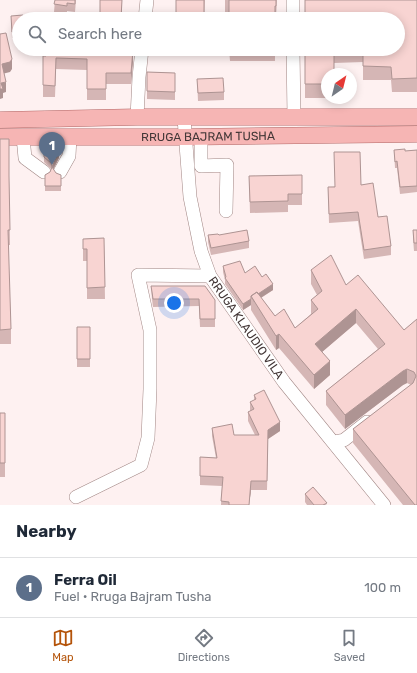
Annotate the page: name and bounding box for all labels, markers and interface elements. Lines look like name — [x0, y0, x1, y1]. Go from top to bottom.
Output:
search box — [12, 12, 405, 56]
icon: search — [26, 23, 48, 45]
text: Search here — [58, 25, 142, 43]
north arrow — [321, 68, 357, 104]
street label: RRUGA BAJRAM TUSHA — [141, 129, 275, 144]
pin: 1 — [39, 132, 65, 165]
street label: RRUGA KLAUDIO VILA — [206, 274, 287, 382]
your location — [164, 293, 184, 313]
text: Nearby — [16, 521, 77, 541]
text: Ferra Oil — [54, 571, 117, 589]
text: 1 — [26, 580, 32, 595]
text: 100 m — [364, 580, 401, 595]
text: Fuel · Rruga Bajram Tusha — [54, 589, 212, 604]
tab: Map — [52, 627, 74, 664]
tab: Directions — [178, 627, 230, 664]
tab: Saved — [334, 627, 365, 664]

